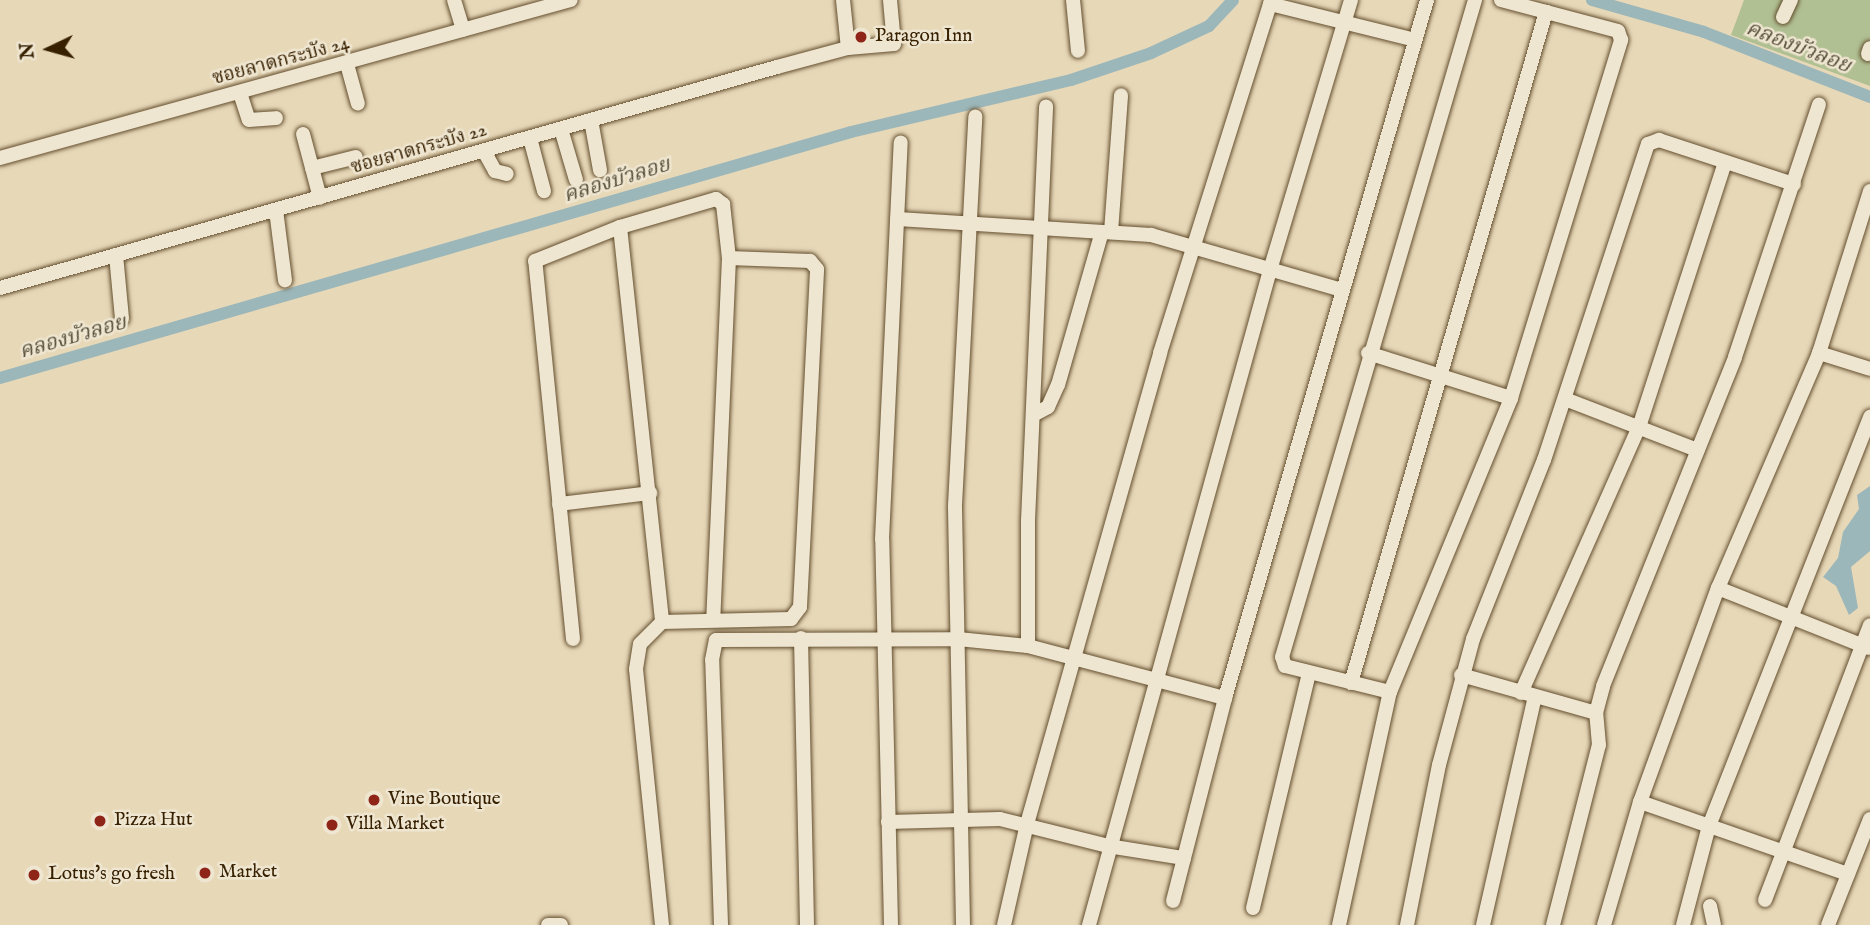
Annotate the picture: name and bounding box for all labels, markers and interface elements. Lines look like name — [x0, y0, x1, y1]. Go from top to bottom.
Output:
north arrow — [14, 14, 84, 84]
water label: คลองบัวลอย — [1742, 17, 1854, 79]
place label: Paragon Inn — [875, 26, 972, 48]
marker: Paragon Inn — [853, 29, 869, 45]
street label: ซอยลาดกระบัง 24 — [210, 33, 352, 91]
text: N — [15, 42, 41, 60]
street label: ซอยลาดกระบัง 22 — [348, 120, 490, 180]
water label: คลองบัวลอย — [561, 153, 673, 209]
water label: คลองบัวลอย — [17, 311, 129, 365]
place label: Vine Boutique — [388, 789, 501, 811]
marker: Vine Boutique — [366, 792, 382, 808]
place label: Pizza Hut — [114, 810, 192, 832]
marker: Pizza Hut — [92, 813, 108, 829]
place label: Villa Market — [346, 814, 445, 836]
marker: Villa Market — [324, 817, 340, 833]
place label: Market — [219, 862, 277, 884]
place label: Lotus's go fresh — [48, 864, 175, 886]
marker: Market — [197, 865, 213, 881]
marker: Lotus's go fresh — [26, 867, 42, 883]

